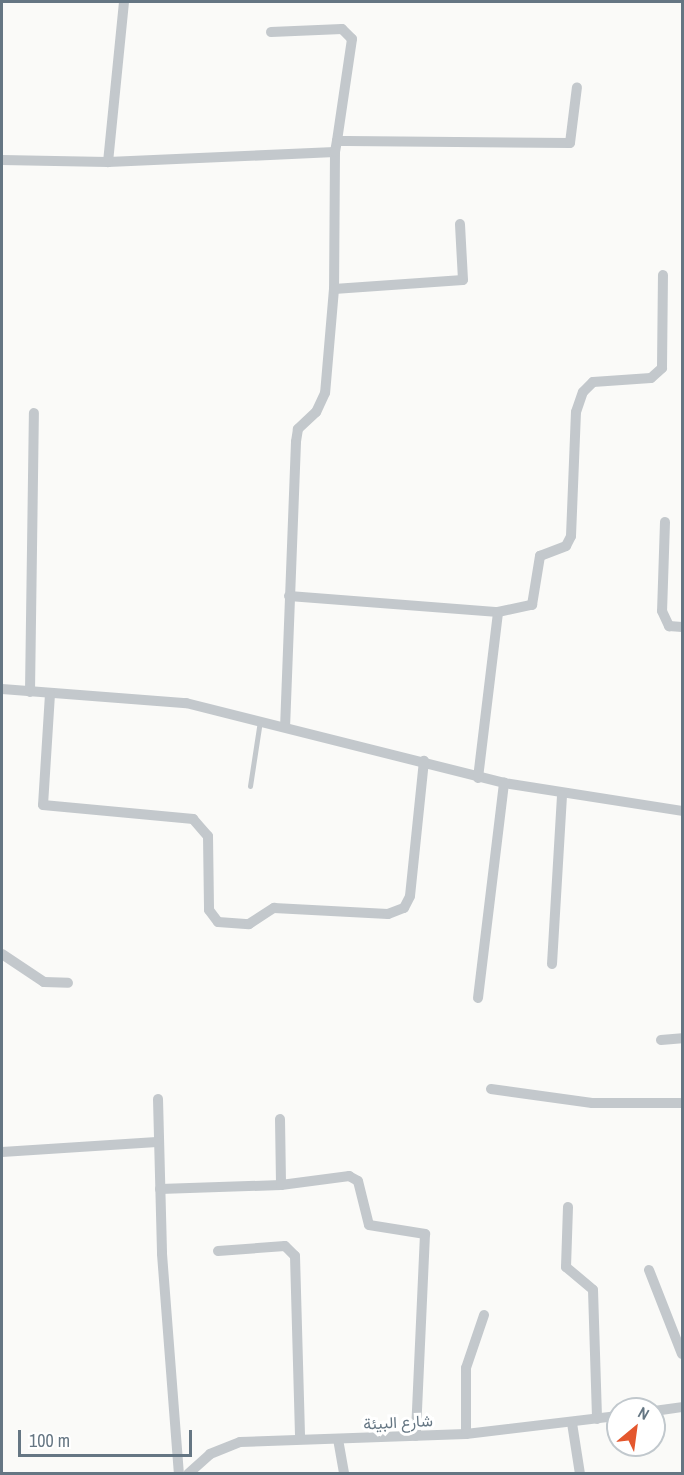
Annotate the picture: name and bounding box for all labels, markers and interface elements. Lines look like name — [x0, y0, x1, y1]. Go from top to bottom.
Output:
north arrow — [606, 1397, 666, 1457]
text: N — [634, 1401, 653, 1425]
street label: شارع البيئة — [363, 1411, 433, 1433]
scale bar — [21, 1418, 195, 1456]
text: 100 m — [29, 1428, 70, 1453]

